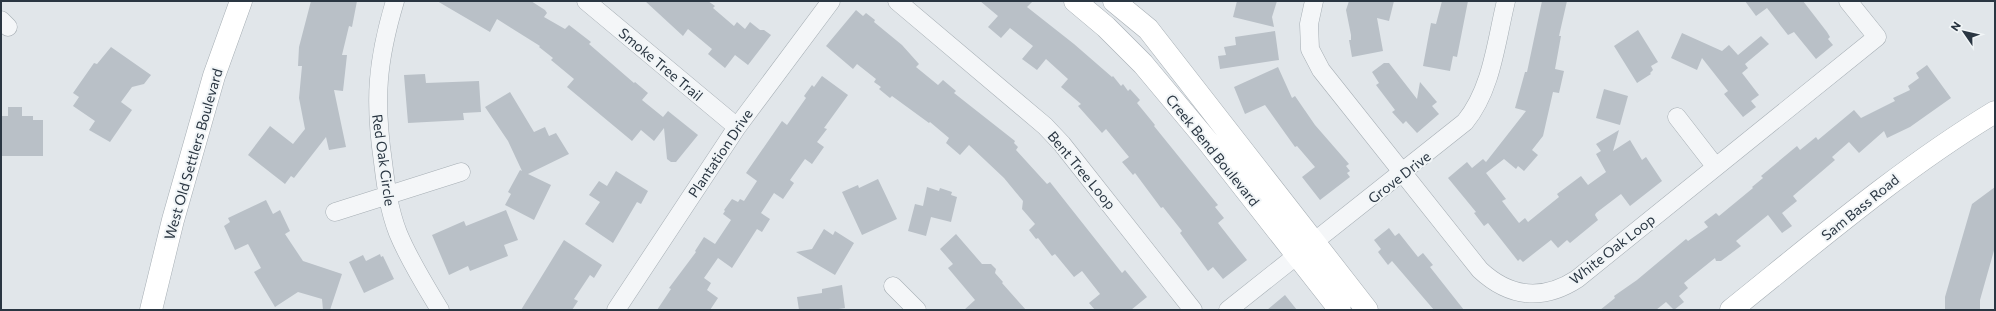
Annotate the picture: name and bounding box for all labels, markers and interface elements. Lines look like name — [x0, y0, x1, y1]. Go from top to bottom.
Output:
north arrow — [1944, 12, 1984, 52]
text: N — [1948, 19, 1963, 33]
street label: Smoke Tree Trail — [616, 24, 706, 104]
street label: West Old Settlers Boulevard — [160, 66, 226, 242]
street label: Creek Bend Boulevard — [1163, 91, 1263, 209]
street label: Plantation Drive — [684, 106, 756, 200]
street label: Red Oak Circle — [369, 113, 399, 207]
street label: Bent Tree Loop — [1044, 128, 1120, 212]
street label: Grove Drive — [1364, 147, 1434, 207]
street label: Sam Bass Road — [1818, 171, 1902, 243]
street label: White Oak Loop — [1566, 210, 1658, 288]

